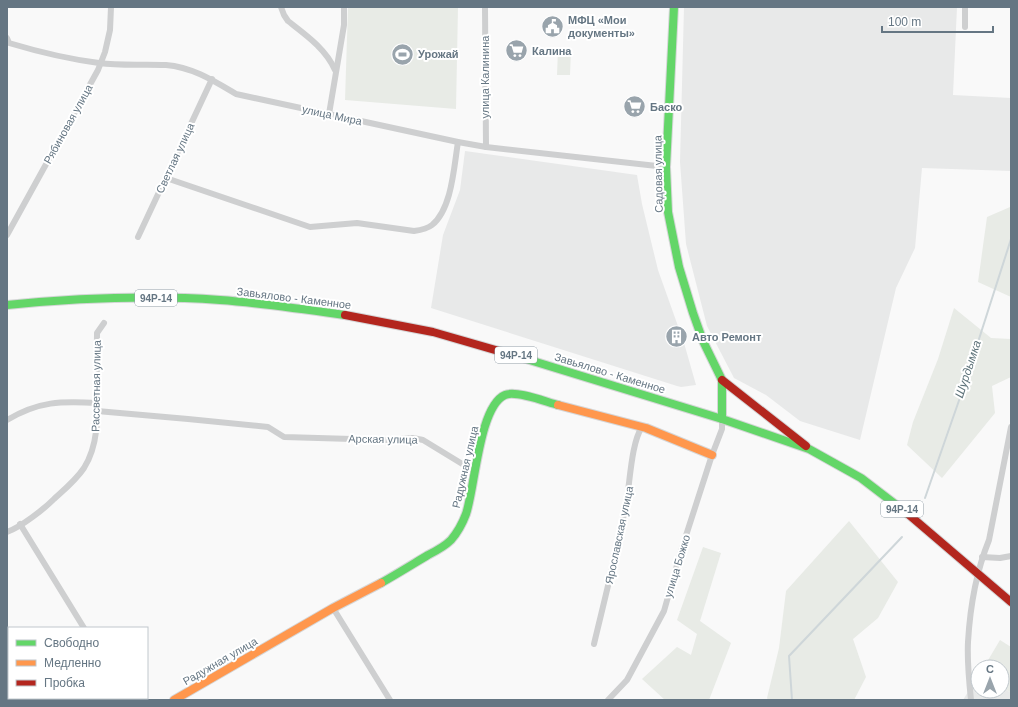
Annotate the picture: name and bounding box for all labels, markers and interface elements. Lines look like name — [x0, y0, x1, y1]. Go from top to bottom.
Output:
scale bar — [882, 8, 993, 34]
public building icon: МФЦ «Мои документы» — [540, 13, 566, 39]
place label: МФЦ «Мои документы» — [568, 14, 635, 39]
text: 100 m — [888, 15, 921, 29]
street label: улица Калинина — [479, 35, 491, 118]
supermarket icon: Калина — [503, 38, 529, 64]
sports icon: Урожай — [389, 41, 415, 67]
place label: Калина — [532, 45, 572, 57]
place label: Урожай — [418, 48, 459, 60]
street label: Рябиновая улица — [41, 82, 95, 166]
supermarket icon: Баско — [621, 94, 647, 120]
place label: Баско — [650, 101, 683, 113]
street label: улица Мира — [301, 103, 364, 127]
street label: Светлая улица — [153, 120, 197, 195]
street label: Садовая улица — [651, 134, 665, 213]
street label: Завьялово - Каменное — [236, 285, 352, 311]
road number: 94Р-14 — [135, 290, 177, 306]
building icon: Авто Ремонт — [664, 324, 690, 350]
place label: Авто Ремонт — [692, 331, 762, 343]
water label: Шурдымка — [952, 338, 984, 400]
street label: Рассветная улица — [89, 339, 103, 432]
road number: 94Р-14 — [495, 347, 537, 363]
street label: Завьялово - Каменное — [553, 350, 667, 396]
street label: Радужная улица — [450, 424, 480, 509]
street label: Арская улица — [348, 432, 419, 446]
street label: Ярославская улица — [603, 484, 635, 585]
road number: 94Р-14 — [881, 501, 923, 517]
street label: улица Божко — [662, 533, 692, 599]
legend — [8, 627, 148, 699]
street label: Радужная улица — [181, 634, 260, 687]
text: Свободно — [44, 636, 99, 650]
text: Медленно — [44, 656, 101, 670]
north arrow — [970, 659, 1010, 699]
text: С — [986, 663, 994, 675]
text: Пробка — [44, 676, 85, 690]

